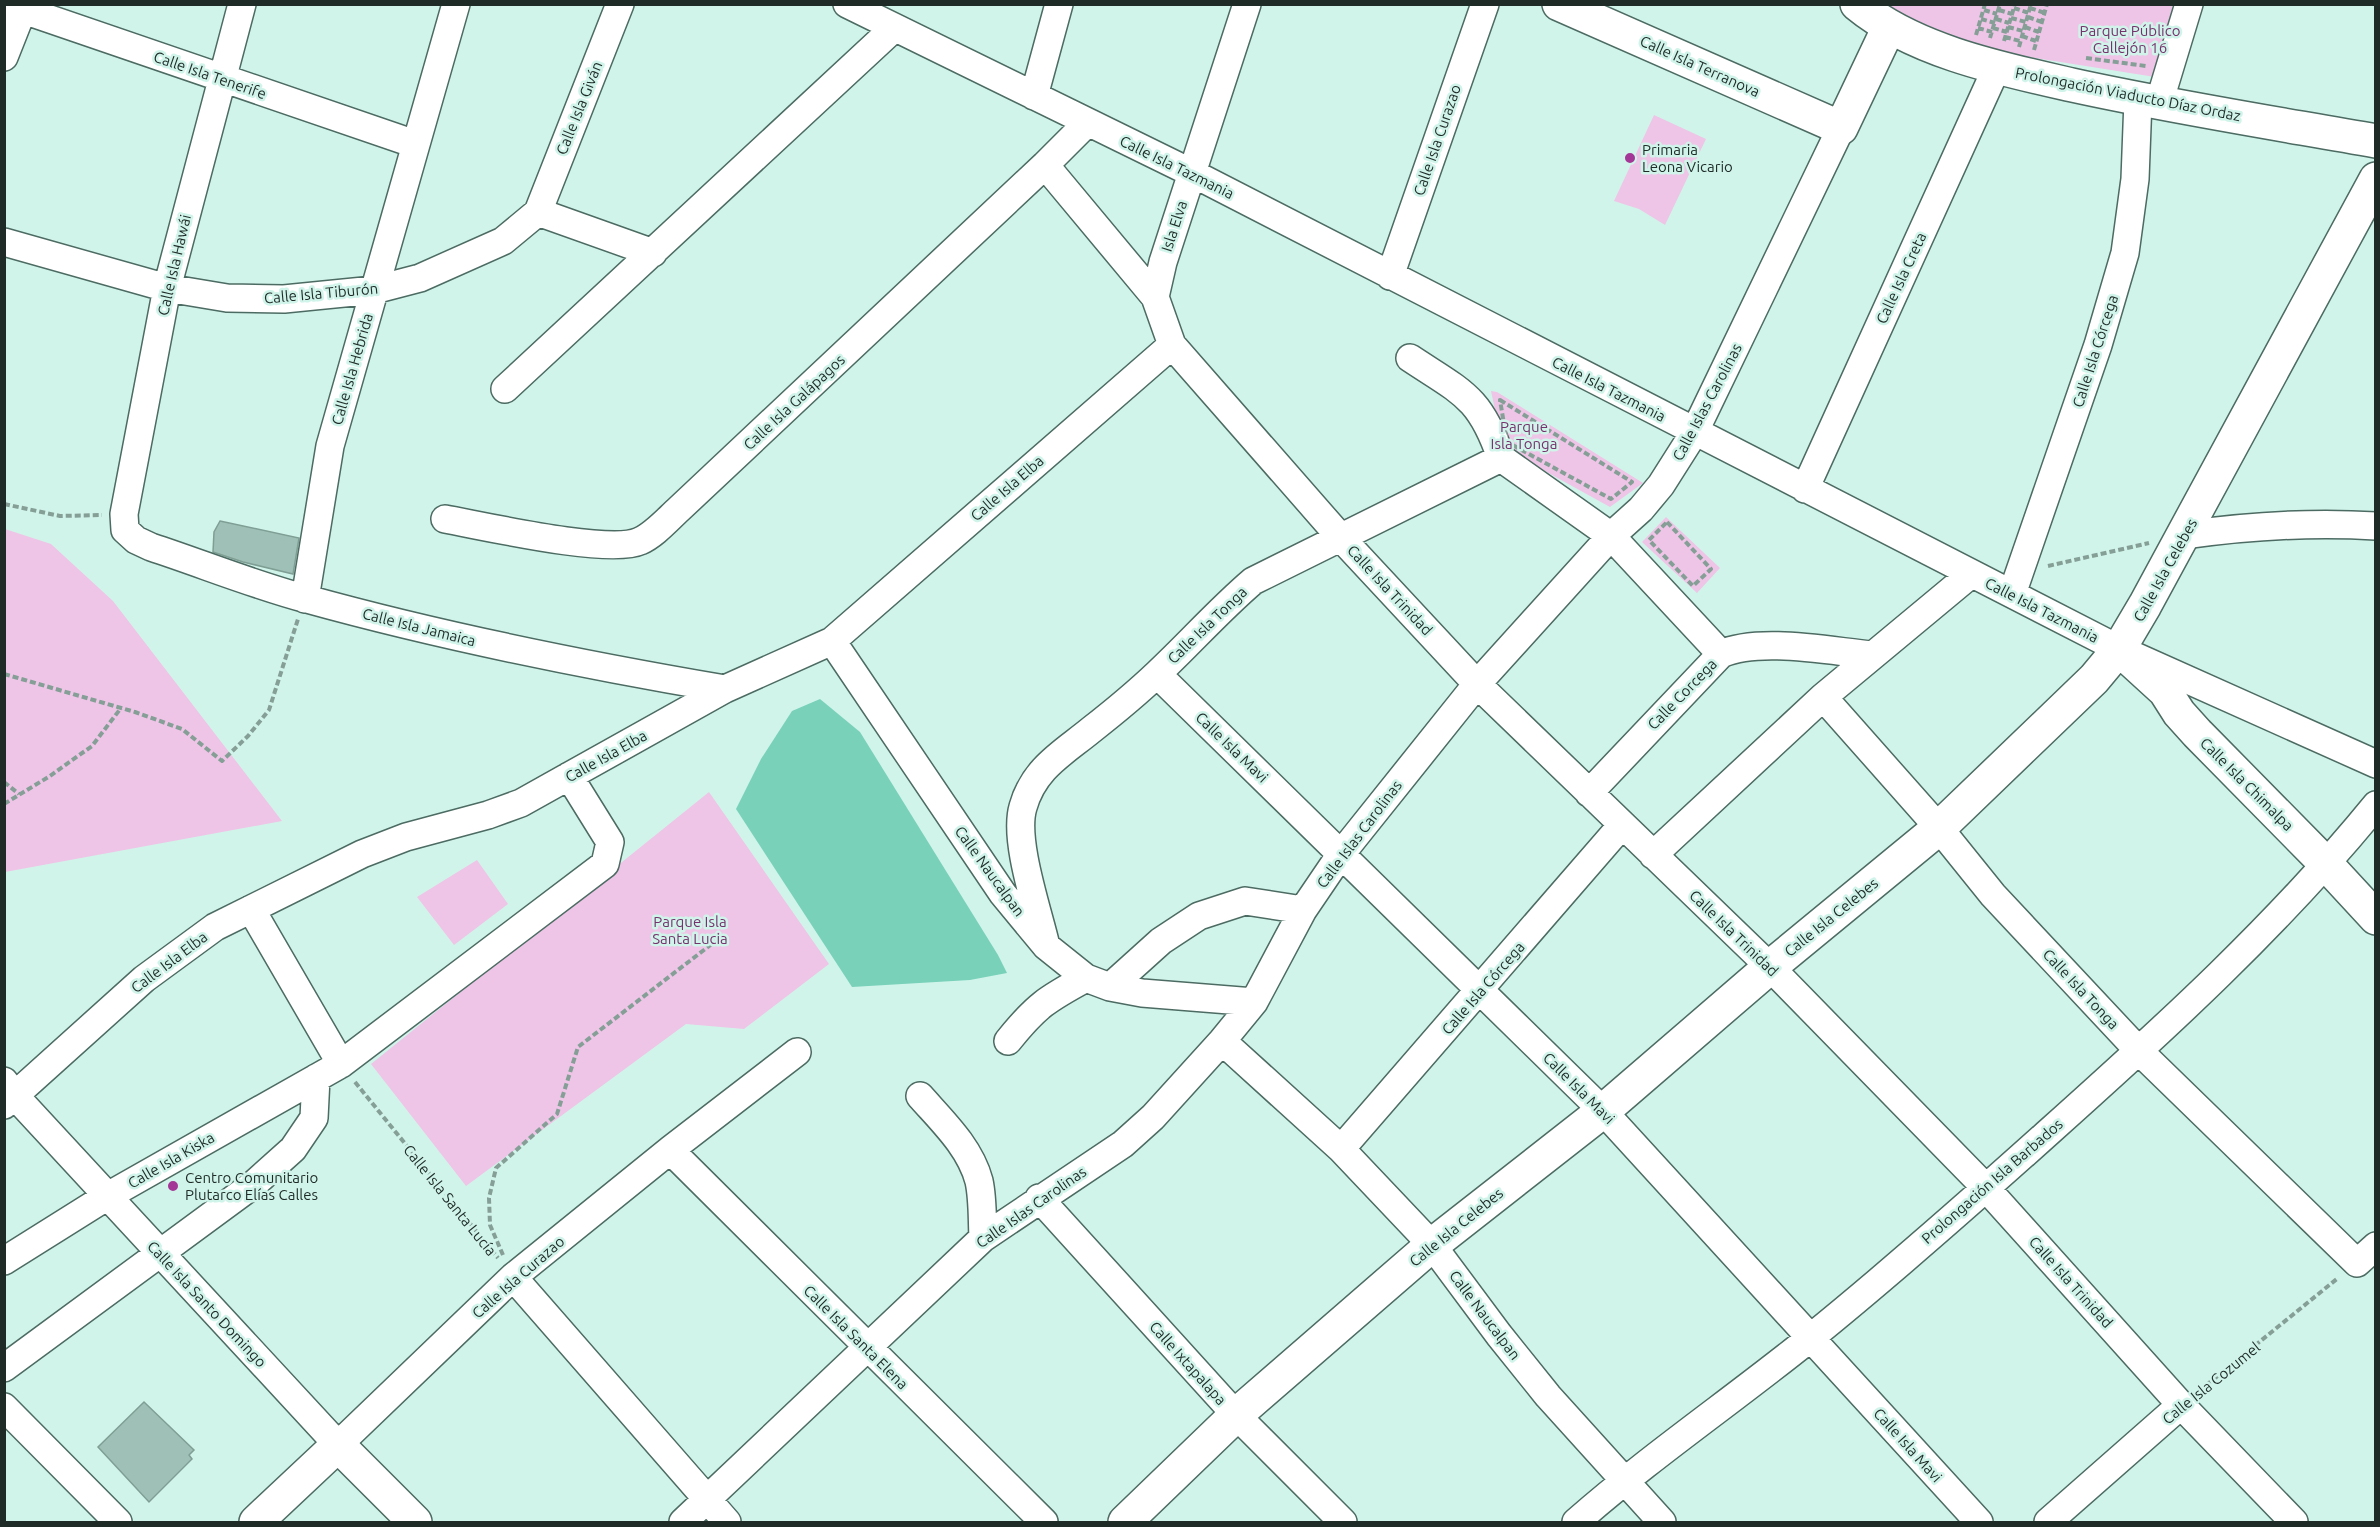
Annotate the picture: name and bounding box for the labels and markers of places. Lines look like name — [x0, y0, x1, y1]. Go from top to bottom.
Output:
place label: Primaria Leona Vicario — [1642, 141, 1733, 175]
marker: Primaria Leona Vicario — [1623, 151, 1637, 165]
place label: Centro Comunitario Plutarco Elías Calles — [185, 1169, 318, 1203]
marker: Centro Comunitario Plutarco Elías Calles — [166, 1179, 180, 1193]

